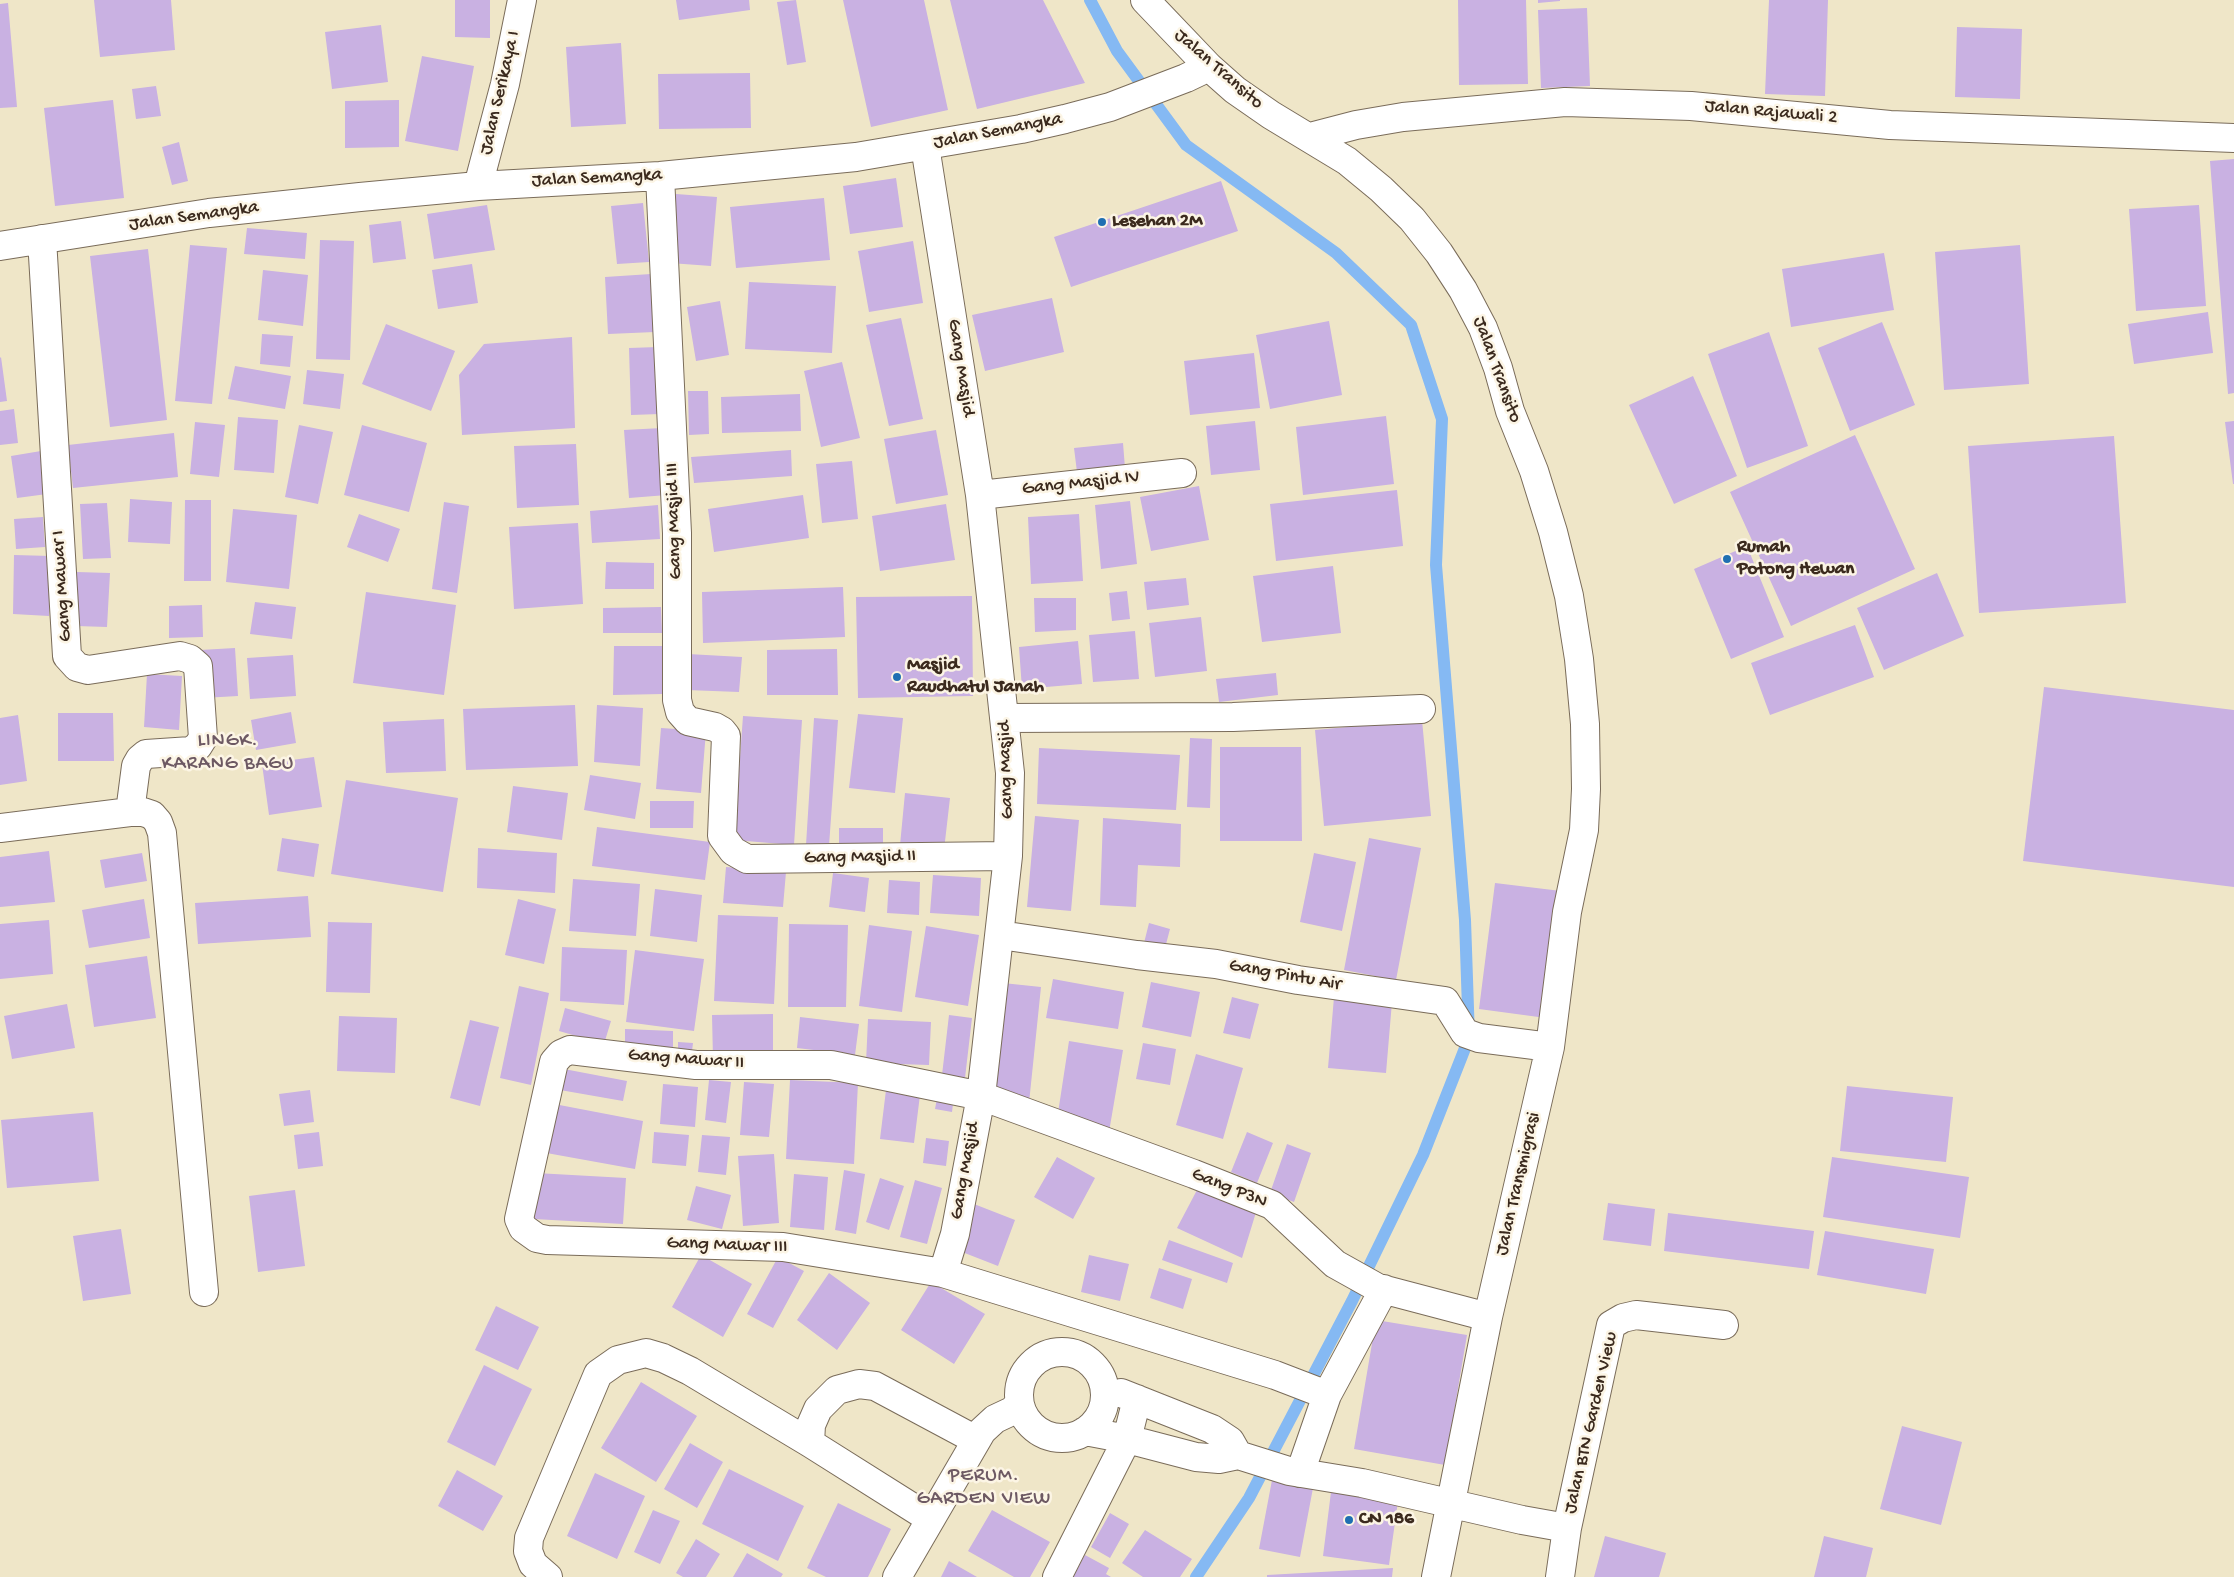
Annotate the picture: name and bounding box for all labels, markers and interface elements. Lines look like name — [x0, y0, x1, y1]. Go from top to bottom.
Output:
street label: Jalan Transito — [1169, 25, 1267, 115]
street label: Jalan Serikaya I — [476, 29, 526, 157]
street label: Jalan Rajawali 2 — [1704, 96, 1838, 130]
street label: Jalan Semangka — [932, 108, 1064, 156]
street label: Jalan Semangka — [531, 164, 663, 194]
street label: Jalan Semangka — [128, 197, 260, 237]
place label: Lesehan 2M — [1112, 211, 1202, 233]
marker: Lesehan 2M — [1096, 216, 1108, 228]
street label: Jalan Transito — [1466, 314, 1526, 426]
street label: Gang Masjid — [941, 318, 979, 418]
street label: Gang Masjid III — [662, 462, 688, 580]
street label: Gang Masjid IV — [1021, 466, 1141, 502]
street label: Gang Mawar I — [48, 530, 78, 642]
place label: Rumah Potong Hewan — [1737, 537, 1854, 581]
marker: Rumah Potong Hewan — [1721, 553, 1733, 565]
place label: Masjid Raudhatul Janah — [907, 655, 1044, 699]
marker: Masjid Raudhatul Janah — [891, 671, 903, 683]
street label: Gang Masjid — [994, 720, 1020, 820]
district label: LINGK. KARANG BAGU — [160, 730, 296, 777]
street label: Gang Masjid II — [804, 846, 916, 870]
street label: Gang Pintu Air — [1227, 955, 1343, 997]
street label: Gang Mawar II — [627, 1045, 745, 1075]
street label: Jalan Transmigrasi — [1491, 1110, 1547, 1258]
street label: Gang Masjid — [946, 1121, 986, 1221]
street label: Gang P3N — [1188, 1164, 1270, 1214]
street label: Gang Mawar III — [666, 1232, 788, 1260]
street label: Jalan BTN Garden View — [1560, 1330, 1624, 1516]
district label: PERUM. GARDEN VIEW — [915, 1465, 1053, 1512]
place label: CN 186 — [1359, 1509, 1414, 1531]
marker: CN 186 — [1343, 1514, 1355, 1526]

